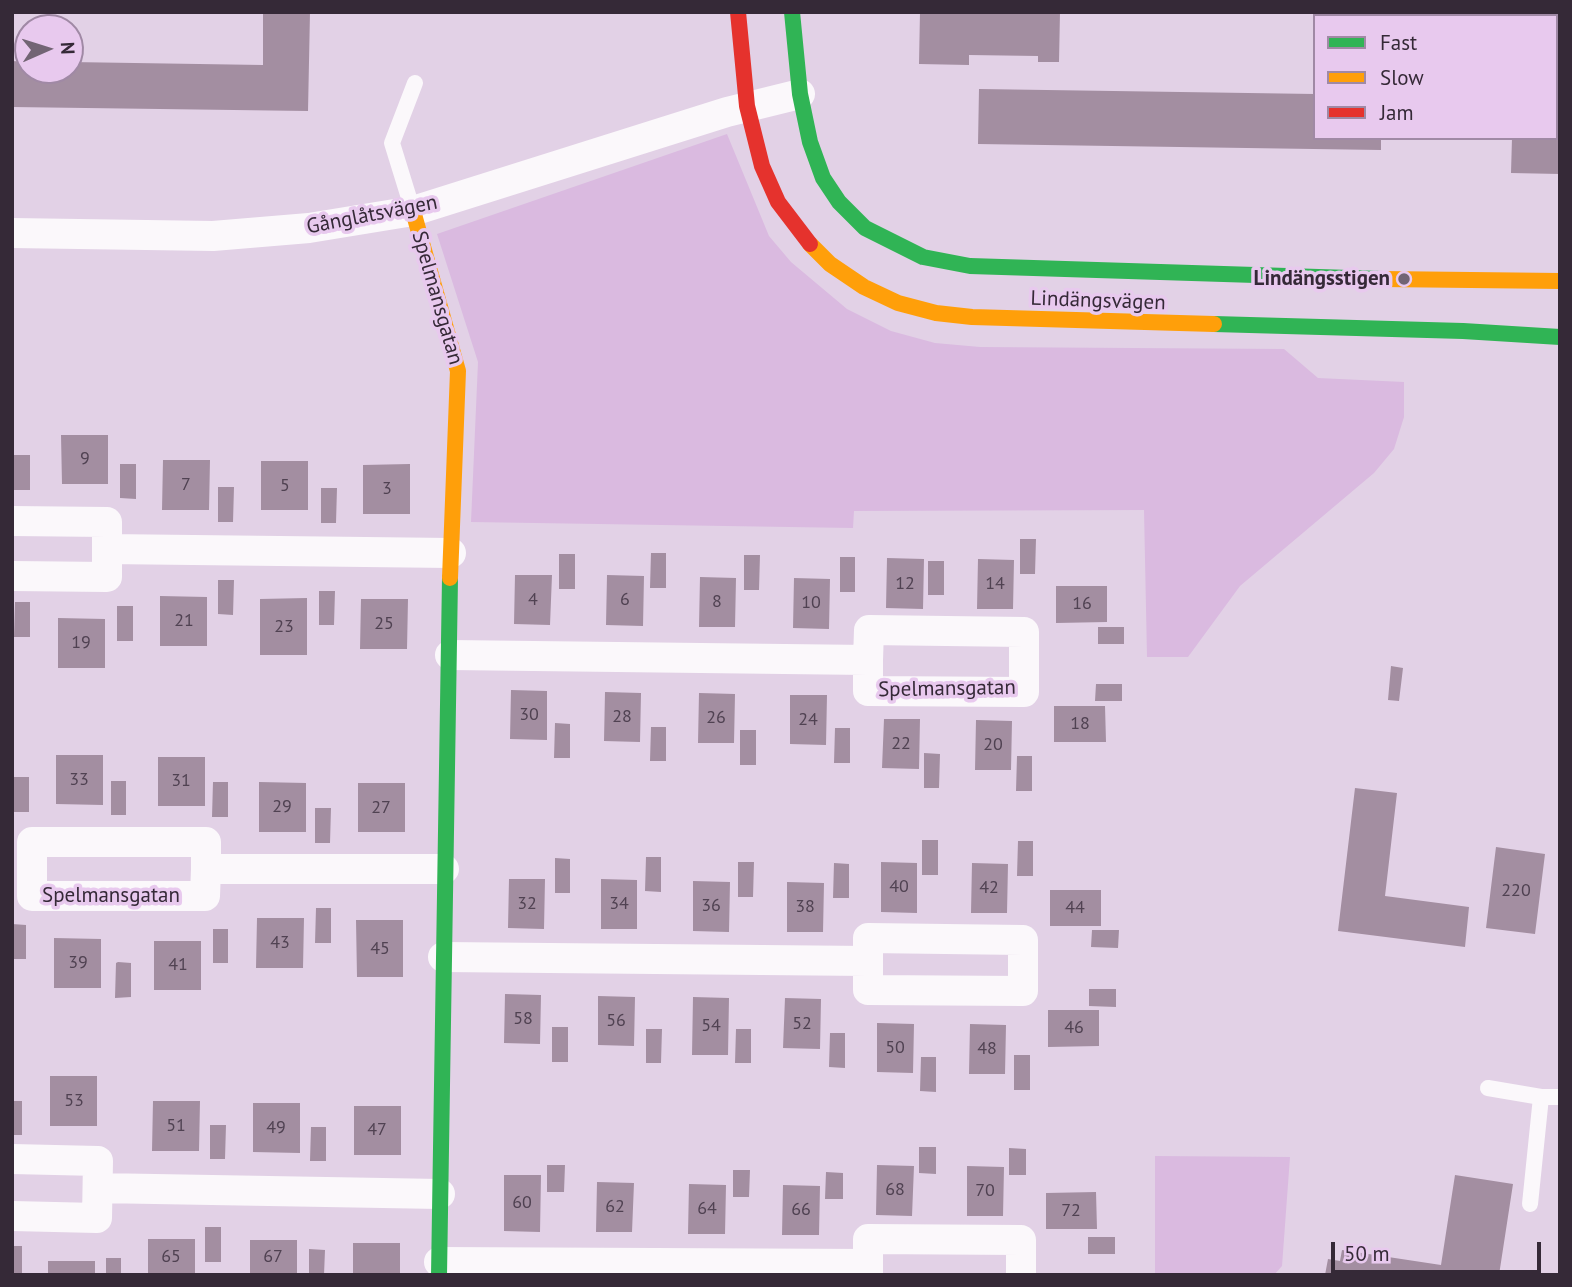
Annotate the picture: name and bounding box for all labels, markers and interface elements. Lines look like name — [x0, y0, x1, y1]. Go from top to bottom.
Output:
north arrow — [14, 14, 84, 84]
legend — [1313, 14, 1558, 140]
text: Fast — [1380, 29, 1417, 56]
text: N — [56, 41, 80, 55]
text: Slow — [1380, 64, 1424, 91]
text: Jam — [1380, 99, 1414, 126]
street label: Gånglåtsvägen — [305, 190, 439, 240]
street label: Spelmansgatan — [406, 228, 468, 368]
place label: Lindängsstigen — [1254, 266, 1390, 292]
marker: Lindängsstigen — [1396, 271, 1412, 287]
street label: Lindängsvägen — [1030, 286, 1166, 316]
house number: 9 — [80, 448, 90, 470]
house number: 7 — [181, 474, 191, 496]
house number: 5 — [280, 475, 290, 497]
house number: 3 — [382, 478, 392, 500]
house number: 12 — [895, 573, 915, 595]
house number: 14 — [985, 573, 1005, 595]
house number: 4 — [528, 589, 538, 611]
house number: 6 — [620, 589, 630, 611]
house number: 8 — [712, 591, 722, 613]
house number: 10 — [801, 592, 821, 614]
house number: 16 — [1072, 593, 1092, 615]
house number: 21 — [174, 610, 194, 632]
house number: 25 — [374, 613, 394, 635]
house number: 23 — [274, 616, 294, 638]
house number: 19 — [71, 632, 91, 654]
street label: Spelmansgatan — [878, 675, 1016, 703]
house number: 30 — [519, 704, 539, 726]
house number: 28 — [612, 706, 632, 728]
house number: 26 — [706, 707, 726, 729]
house number: 24 — [798, 709, 818, 731]
house number: 18 — [1070, 713, 1090, 735]
house number: 22 — [891, 733, 911, 755]
house number: 20 — [983, 734, 1003, 756]
house number: 33 — [69, 769, 89, 791]
house number: 31 — [171, 770, 191, 792]
house number: 29 — [272, 796, 292, 818]
house number: 27 — [371, 797, 391, 819]
house number: 40 — [889, 876, 909, 898]
house number: 42 — [979, 877, 999, 899]
house number: 220 — [1501, 880, 1531, 902]
street label: Spelmansgatan — [42, 883, 180, 909]
house number: 32 — [517, 893, 537, 915]
house number: 34 — [609, 893, 629, 915]
house number: 36 — [701, 895, 721, 917]
house number: 38 — [795, 896, 815, 918]
house number: 44 — [1065, 897, 1085, 919]
house number: 43 — [270, 932, 290, 954]
house number: 45 — [370, 938, 390, 960]
house number: 39 — [68, 952, 88, 974]
house number: 41 — [168, 954, 188, 976]
house number: 58 — [513, 1008, 533, 1030]
house number: 56 — [606, 1010, 626, 1032]
house number: 52 — [792, 1013, 812, 1035]
house number: 54 — [701, 1015, 721, 1037]
house number: 46 — [1064, 1017, 1084, 1039]
house number: 50 — [885, 1037, 905, 1059]
house number: 48 — [977, 1038, 997, 1060]
house number: 53 — [64, 1090, 84, 1112]
house number: 51 — [166, 1115, 186, 1137]
house number: 49 — [266, 1117, 286, 1139]
house number: 47 — [367, 1119, 387, 1141]
house number: 68 — [885, 1179, 905, 1201]
house number: 70 — [975, 1180, 995, 1202]
house number: 60 — [512, 1192, 532, 1214]
house number: 62 — [605, 1196, 625, 1218]
house number: 64 — [697, 1198, 717, 1220]
house number: 66 — [791, 1199, 811, 1221]
house number: 72 — [1061, 1200, 1081, 1222]
scale bar — [1334, 1228, 1544, 1272]
text: 50 m — [1344, 1240, 1390, 1267]
house number: 65 — [161, 1246, 181, 1268]
house number: 67 — [263, 1246, 283, 1268]

